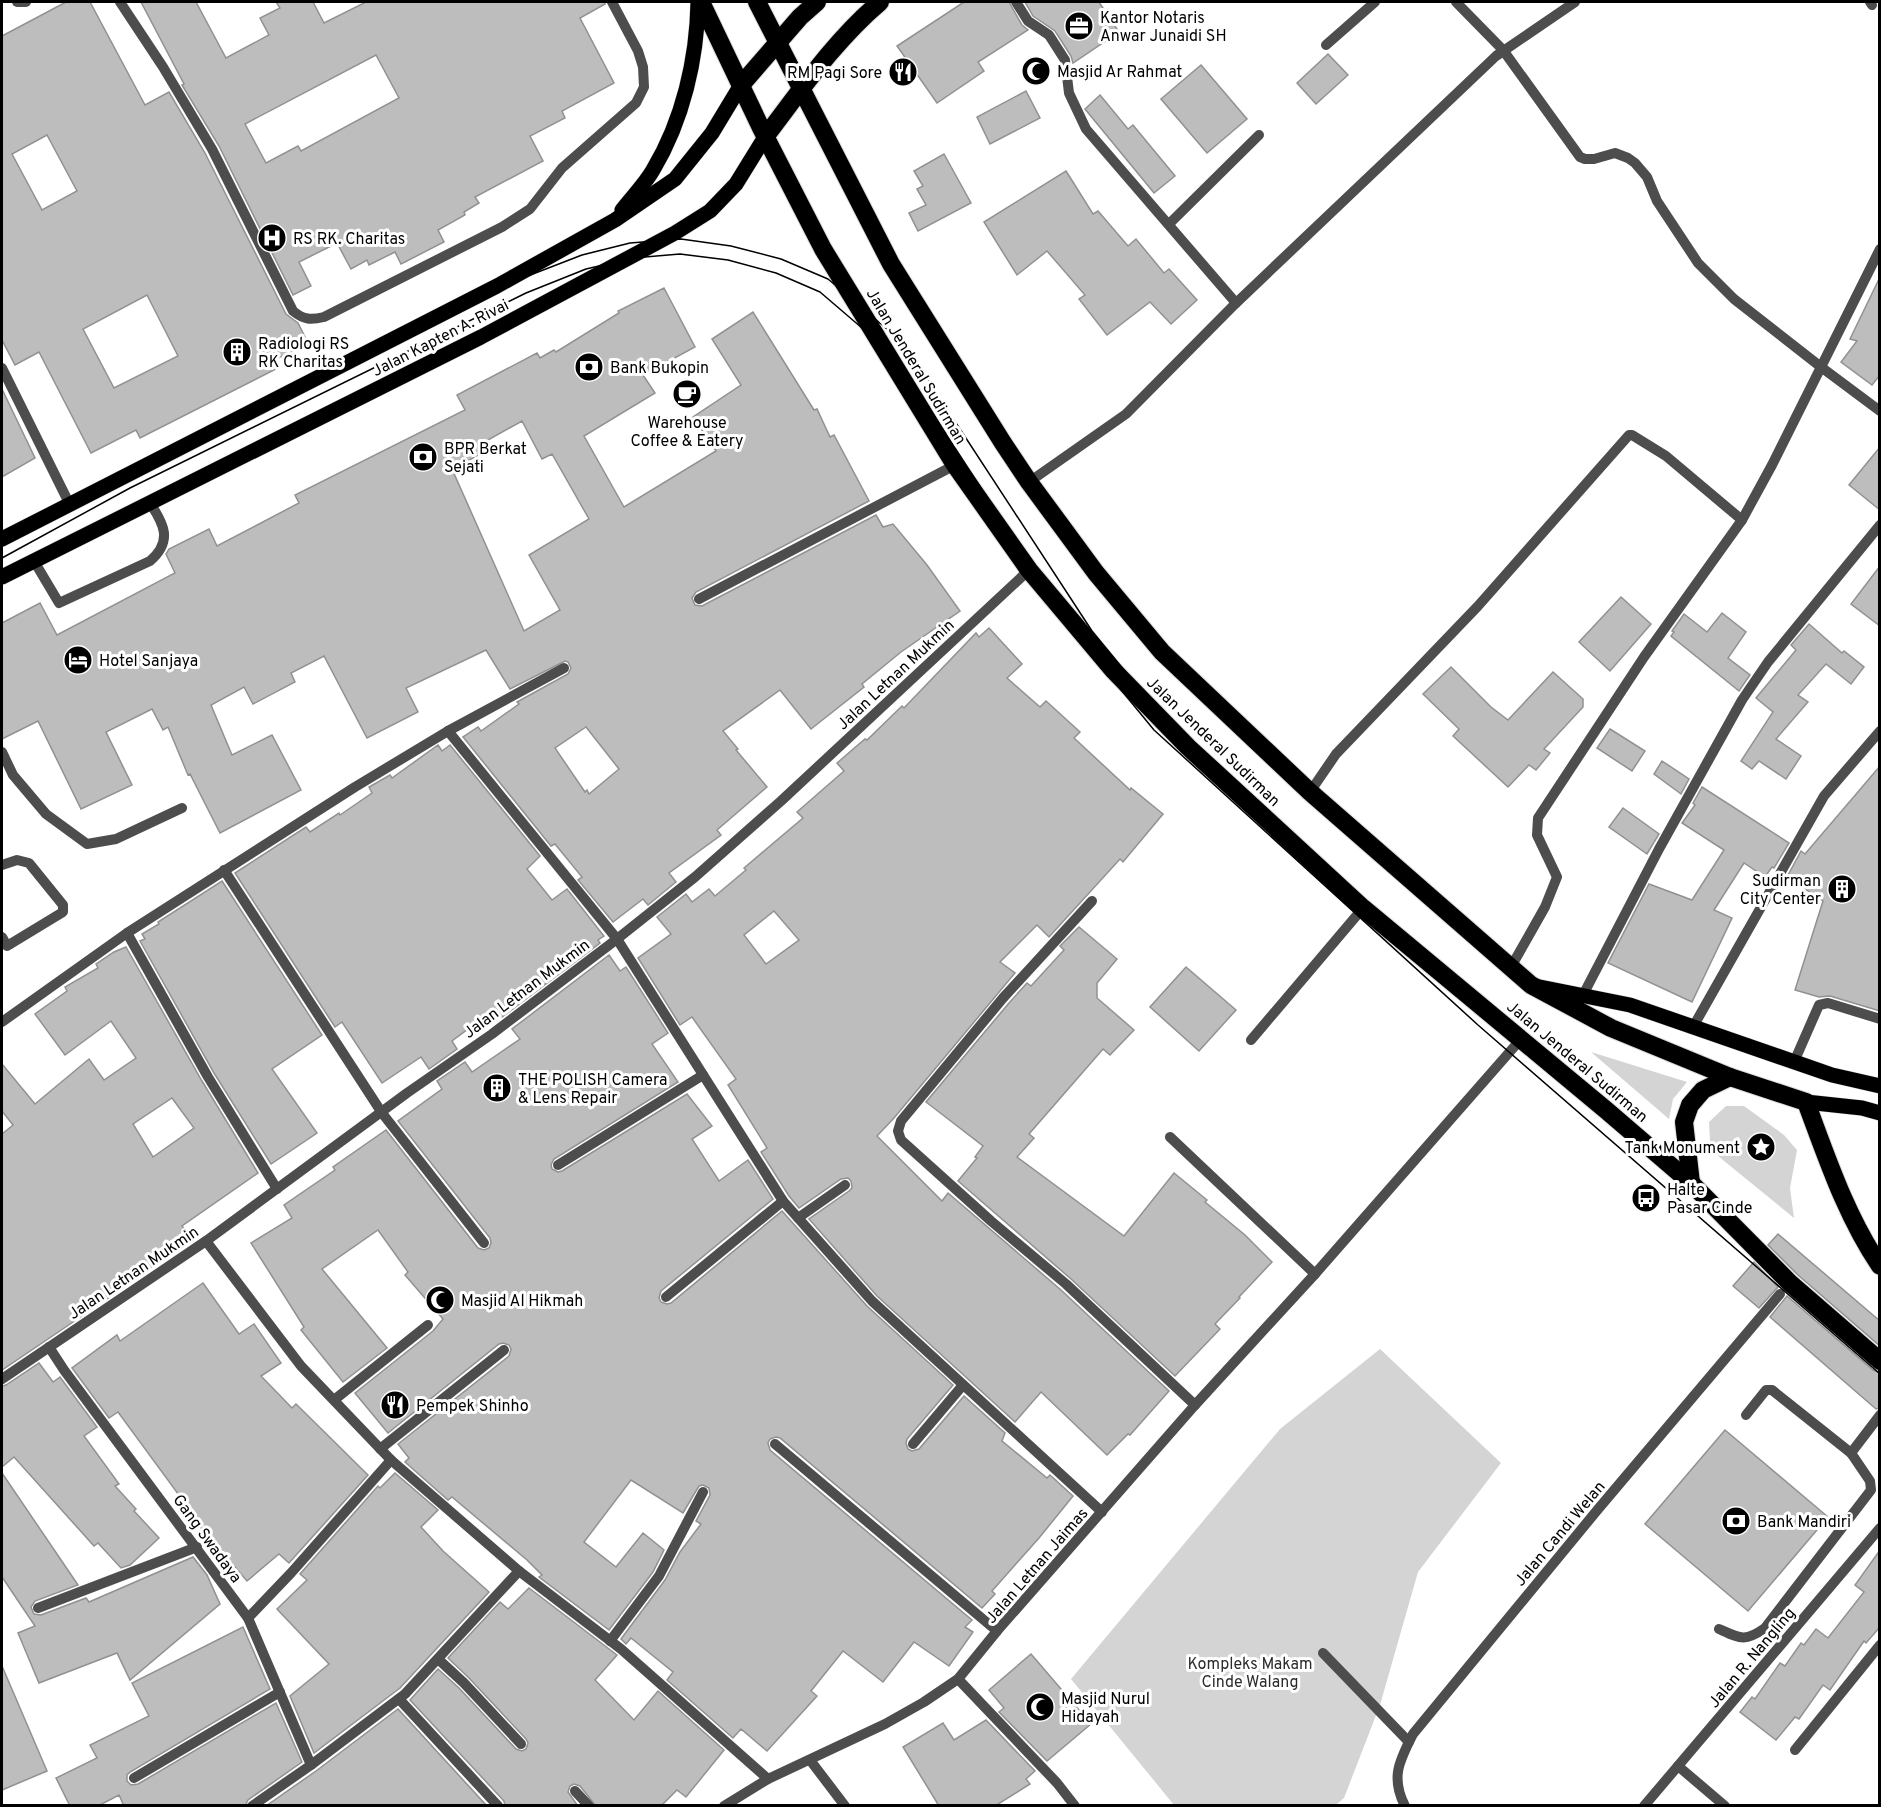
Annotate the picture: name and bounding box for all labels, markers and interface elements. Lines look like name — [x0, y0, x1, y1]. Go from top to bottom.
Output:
place label: Kantor Notaris Anwar Junaidi SH — [1100, 9, 1227, 47]
office icon: Kantor Notaris Anwar Junaidi SH — [1063, 10, 1095, 42]
mosque icon: Masjid Ar Rahmat — [1020, 55, 1052, 87]
restaurant icon: RM Pagi Sore — [887, 56, 919, 88]
place label: Masjid Ar Rahmat — [1057, 63, 1182, 83]
place label: RM Pagi Sore — [787, 64, 882, 84]
hospital icon: RS RK. Charitas — [256, 222, 288, 254]
place label: RS RK. Charitas — [293, 230, 405, 250]
street label: Jalan Jenderal Sudirman — [861, 285, 970, 449]
street label: Jalan Kapten A. Rivai — [369, 296, 513, 382]
place label: Radiologi RS RK Charitas — [258, 335, 349, 373]
building icon: Radiologi RS RK Charitas — [221, 336, 253, 368]
bank icon: Bank Bukopin — [573, 351, 605, 383]
place label: Bank Bukopin — [610, 359, 709, 379]
cafe icon: Warehouse Coffee & Eatery — [671, 378, 703, 410]
place label: Warehouse Coffee & Eatery — [630, 414, 744, 452]
place label: BPR Berkat Sejati — [444, 440, 527, 478]
bank icon: BPR Berkat Sejati — [407, 441, 439, 473]
street label: Jalan Letnan Mukmin — [834, 616, 959, 735]
hotel icon: Hotel Sanjaya — [62, 644, 94, 676]
place label: Hotel Sanjaya — [99, 652, 198, 672]
street label: Jalan Jenderal Sudirman — [1141, 673, 1284, 812]
place label: Sudirman City Center — [1740, 872, 1821, 910]
building icon: Sudirman City Center — [1826, 873, 1858, 905]
street label: Jalan Letnan Mukmin — [460, 936, 594, 1044]
street label: Jalan Jenderal Sudirman — [1502, 998, 1652, 1128]
place label: THE POLISH Camera & Lens Repair — [518, 1071, 667, 1109]
building icon: THE POLISH Camera & Lens Repair — [481, 1072, 513, 1104]
place icon: Tank Monument — [1745, 1131, 1777, 1163]
place label: Tank Monument — [1625, 1139, 1740, 1159]
place label: Halte Pasar Cinde — [1667, 1181, 1752, 1219]
bus stop icon: Halte Pasar Cinde — [1630, 1182, 1662, 1214]
street label: Jalan Letnan Mukmin — [65, 1223, 203, 1325]
mosque icon: Masjid Al Hikmah — [424, 1284, 456, 1316]
place label: Masjid Al Hikmah — [461, 1292, 583, 1312]
restaurant icon: Pempek Shinho — [379, 1389, 411, 1421]
place label: Pempek Shinho — [416, 1397, 529, 1417]
street label: Jalan Candi Welan — [1511, 1478, 1610, 1591]
street label: Gang Swadaya — [168, 1491, 245, 1587]
street label: Jalan Letnan Jaimas — [982, 1504, 1093, 1628]
bank icon: Bank Mandiri — [1720, 1505, 1752, 1537]
place label: Bank Mandiri — [1757, 1513, 1851, 1533]
street label: Jalan R. Nangling — [1705, 1604, 1800, 1712]
park label: Kompleks Makam Cinde Walang — [1187, 1655, 1313, 1693]
place label: Masjid Nurul Hidayah — [1061, 1690, 1150, 1728]
mosque icon: Masjid Nurul Hidayah — [1024, 1691, 1056, 1723]

